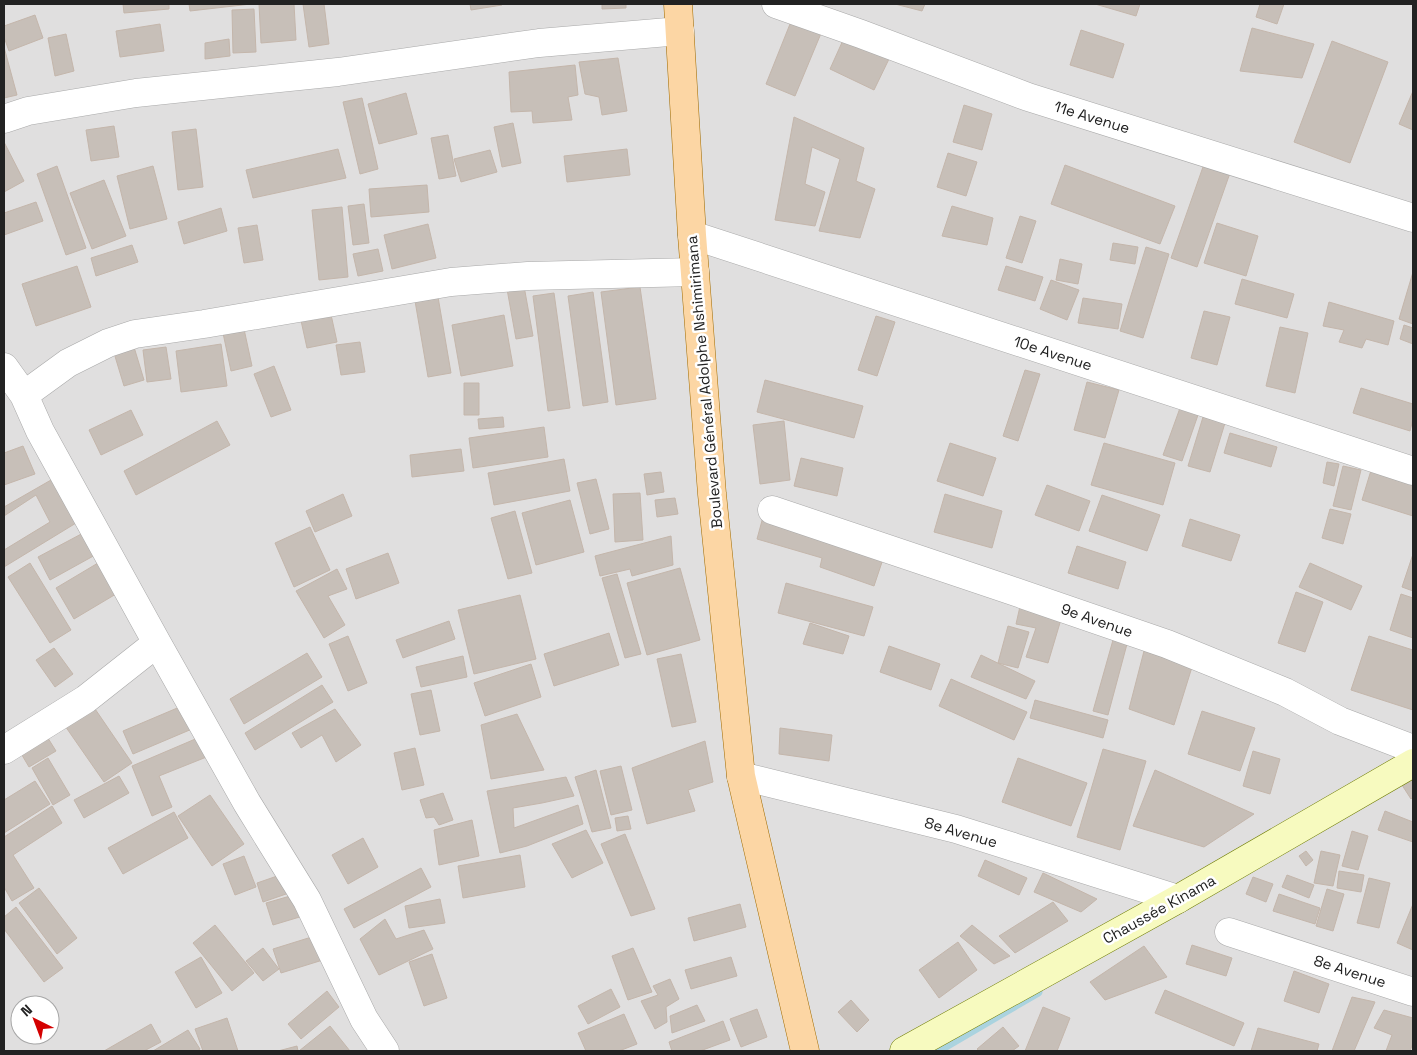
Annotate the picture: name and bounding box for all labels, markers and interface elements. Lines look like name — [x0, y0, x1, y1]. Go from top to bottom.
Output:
street label: 11e Avenue — [1052, 97, 1132, 138]
street label: Boulevard Général Adolphe Nshimirimana — [682, 234, 726, 529]
street label: 10e Avenue — [1011, 331, 1095, 375]
street label: 9e Avenue — [1059, 599, 1136, 641]
street label: 8e Avenue — [922, 813, 1000, 851]
street label: Chaussée Kinama — [1099, 870, 1219, 948]
street label: 8e Avenue — [1311, 950, 1389, 992]
north arrow — [10, 995, 60, 1045]
text: N — [17, 1001, 36, 1020]

